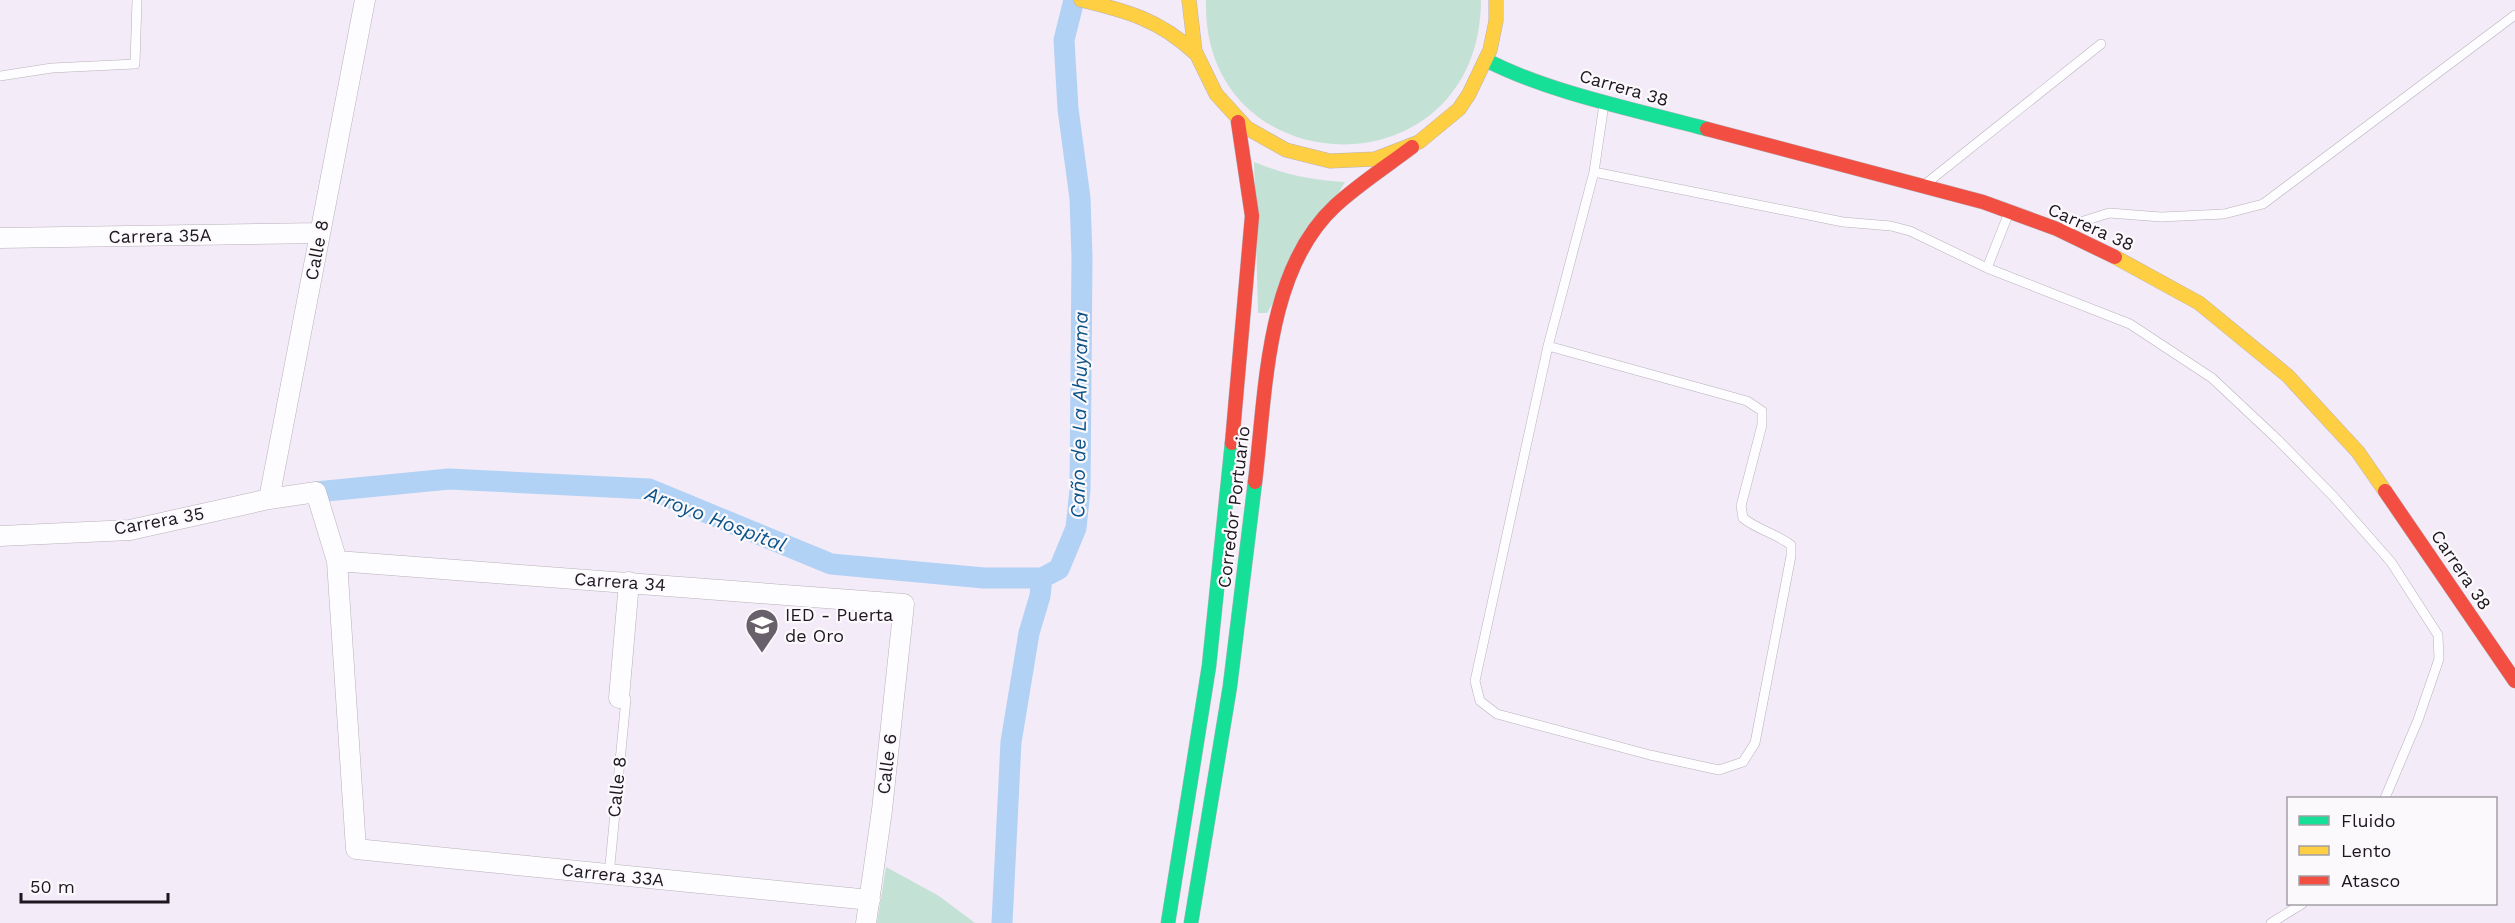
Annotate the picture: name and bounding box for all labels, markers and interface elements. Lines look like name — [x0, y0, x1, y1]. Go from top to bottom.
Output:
street label: Carrera 38 — [1577, 65, 1671, 110]
street label: Carrera 38 — [2045, 198, 2137, 255]
street label: Calle 8 — [300, 218, 333, 282]
street label: Carrera 35A — [108, 224, 212, 247]
water label: Caño de La Ahuyama — [1065, 311, 1093, 519]
street label: Corredor Portuario — [1213, 425, 1254, 589]
water label: Arroyo Hospital — [641, 481, 790, 557]
street label: Carrera 35 — [112, 502, 206, 539]
street label: Carrera 38 — [2427, 526, 2496, 614]
street label: Carrera 34 — [574, 568, 667, 595]
place label: IED - Puerta de Oro — [785, 604, 893, 646]
school or university icon: IED - Puerta de Oro — [744, 607, 780, 654]
street label: Calle 6 — [872, 732, 901, 796]
street label: Calle 8 — [603, 755, 630, 818]
legend — [2287, 797, 2497, 905]
text: Fluido — [2341, 810, 2395, 831]
text: Lento — [2341, 840, 2391, 861]
street label: Carrera 33A — [561, 859, 666, 890]
scale bar — [21, 866, 168, 904]
text: Atasco — [2341, 870, 2400, 891]
text: 50 m — [30, 876, 75, 897]

